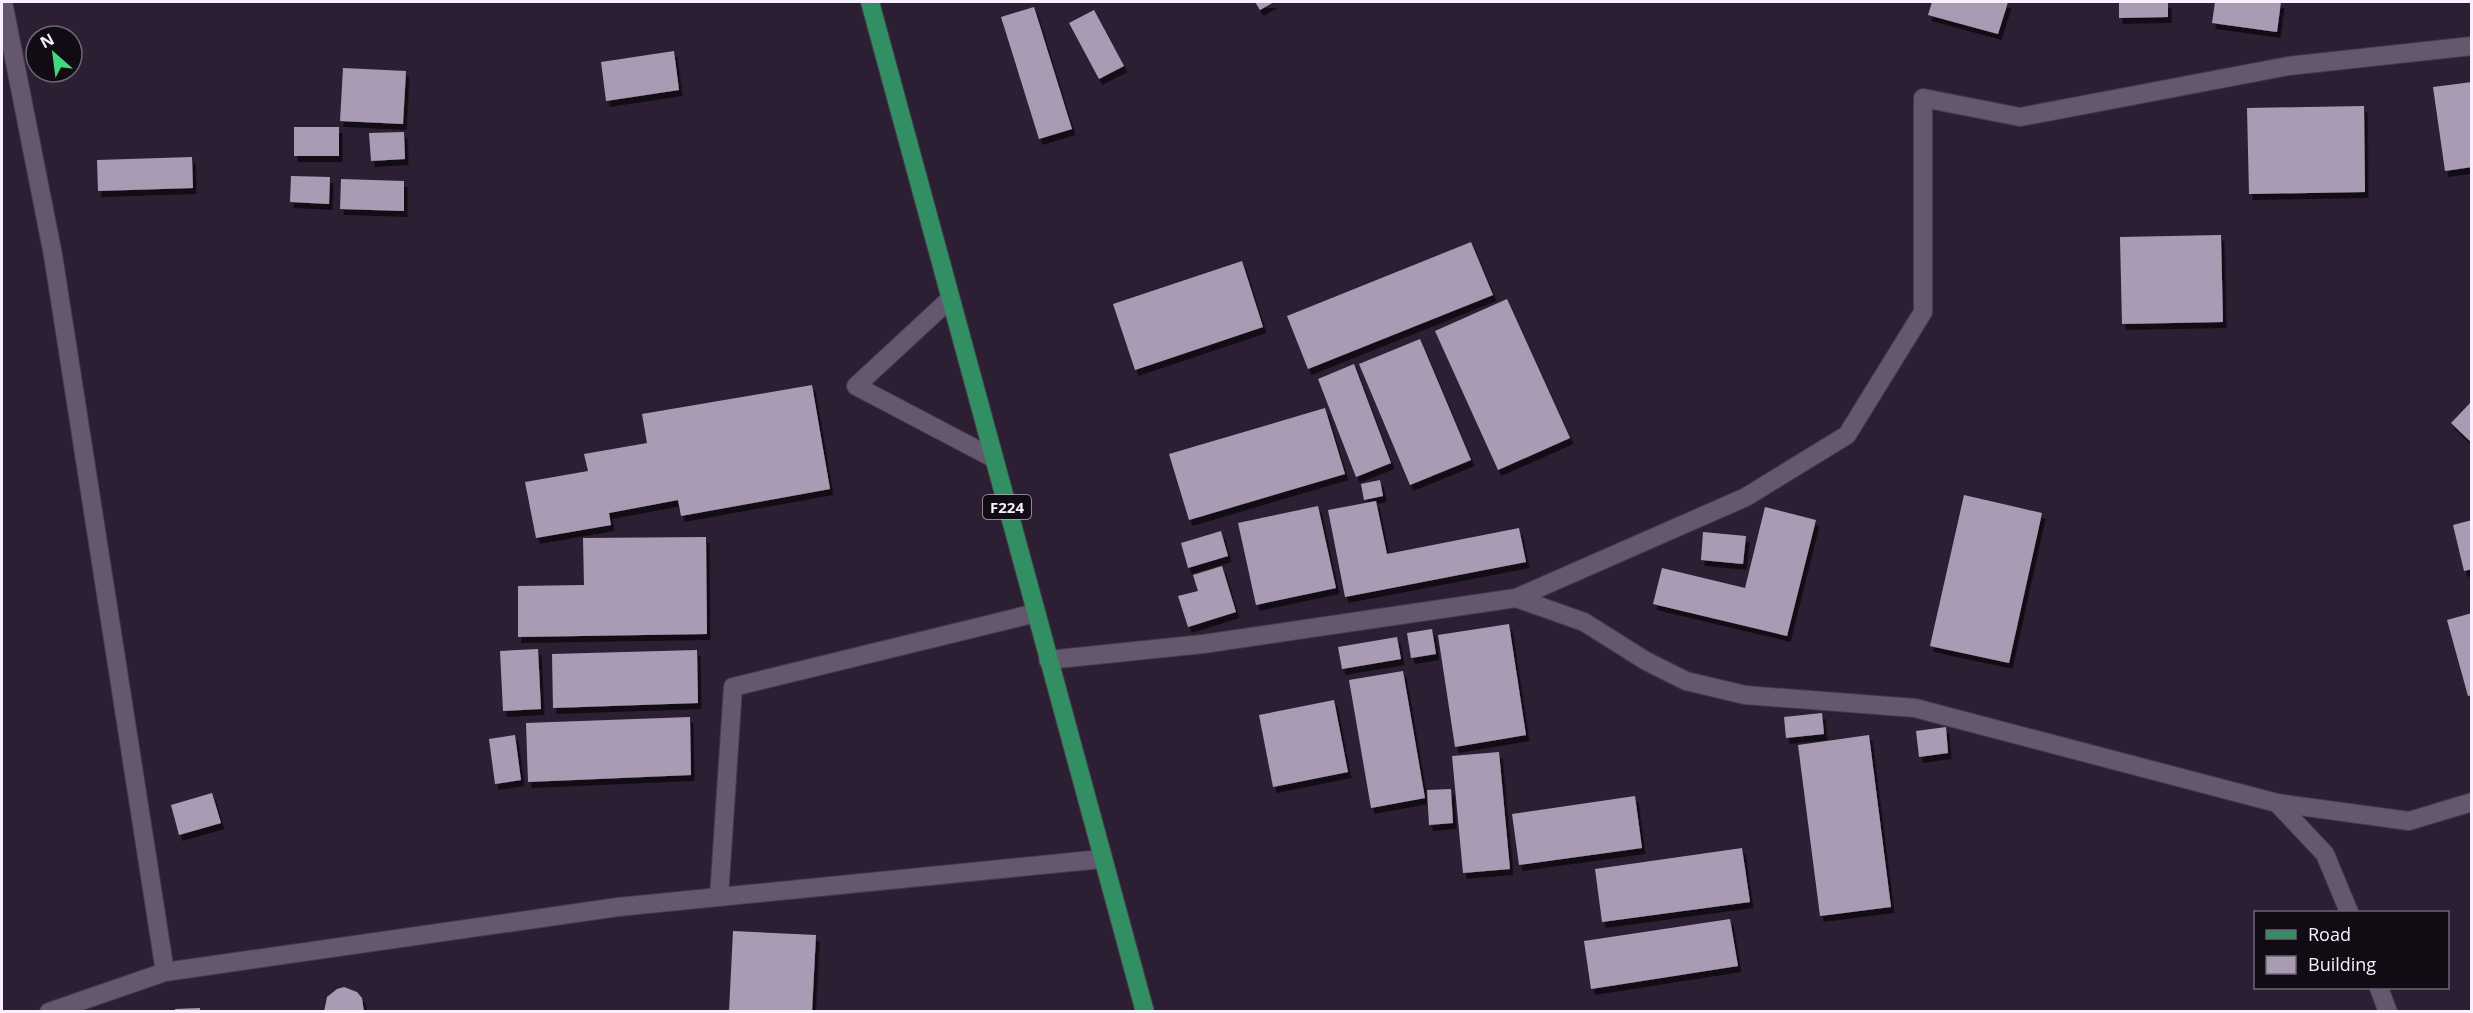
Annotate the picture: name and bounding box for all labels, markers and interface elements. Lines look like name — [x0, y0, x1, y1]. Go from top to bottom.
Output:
north arrow — [24, 24, 84, 84]
text: N — [36, 28, 58, 54]
road number: F224 — [983, 495, 1031, 519]
legend — [2254, 911, 2449, 989]
text: Road — [2308, 922, 2351, 946]
text: Building — [2308, 952, 2376, 976]

